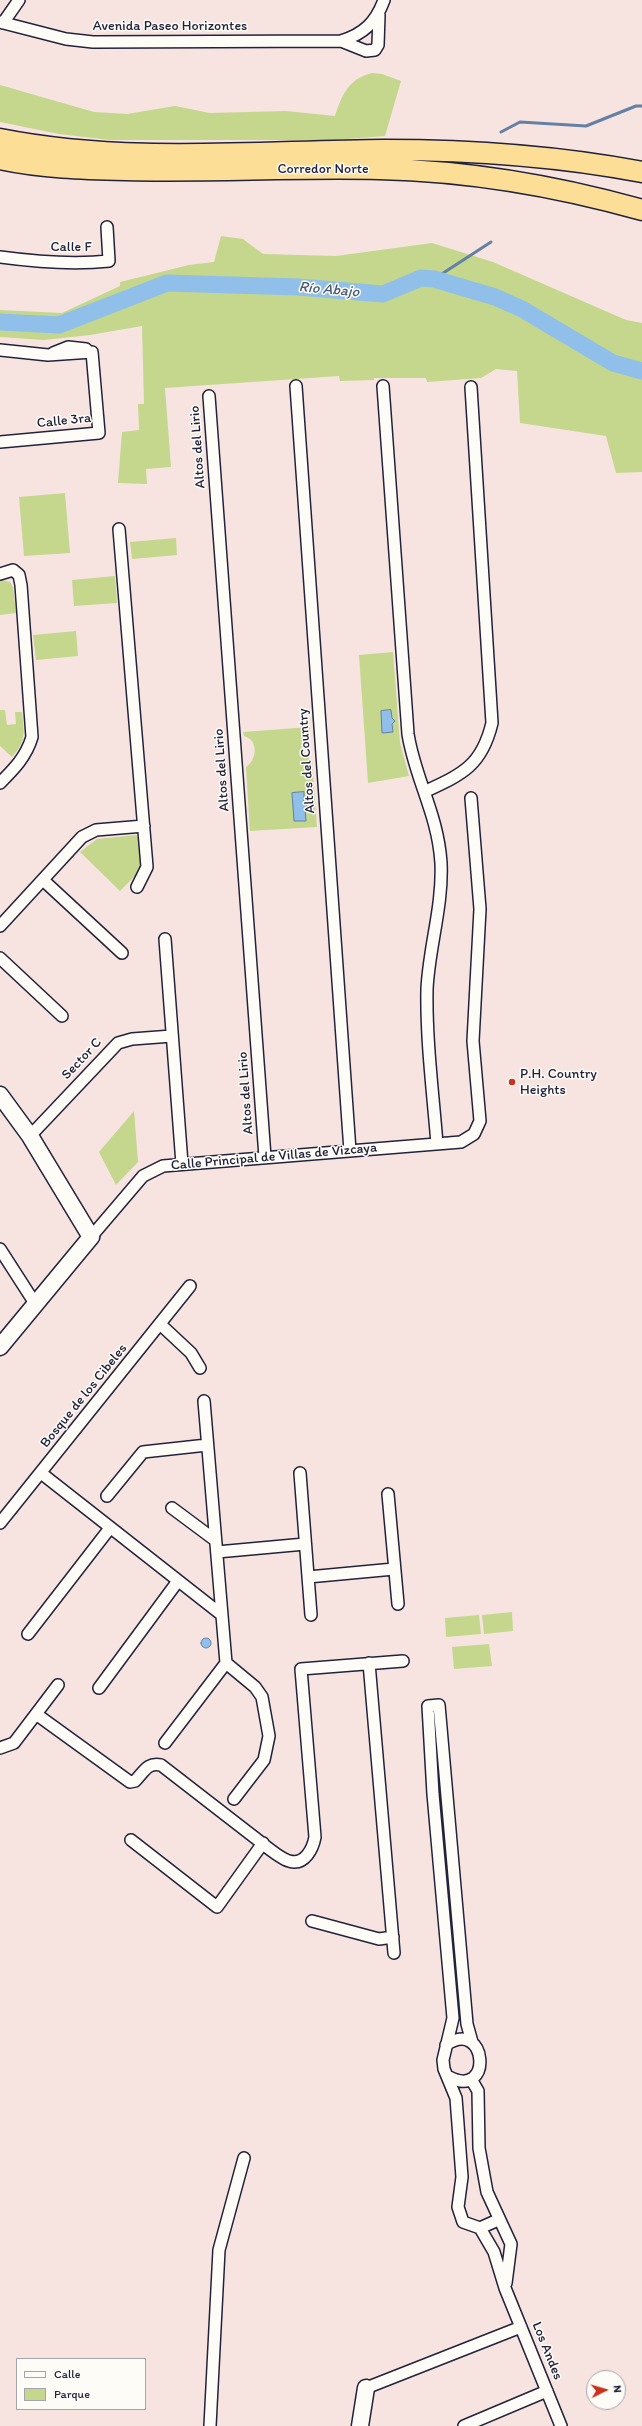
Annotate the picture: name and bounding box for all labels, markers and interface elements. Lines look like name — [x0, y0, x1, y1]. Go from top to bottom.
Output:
street label: Avenida Paseo Horizontes — [93, 18, 247, 34]
street label: Corredor Norte — [277, 161, 369, 177]
street label: Calle F — [50, 239, 92, 255]
water label: Río Abajo — [298, 278, 360, 302]
street label: Altos del Lirio — [187, 405, 209, 489]
street label: Calle 3ra — [36, 410, 92, 432]
street label: Altos del Country — [295, 708, 319, 814]
street label: Altos del Lirio — [211, 728, 233, 812]
street label: Sector C — [58, 1035, 106, 1083]
street label: Altos del Lirio — [235, 1051, 257, 1135]
place label: P.H. Country Heights — [520, 1066, 597, 1098]
marker: P.H. Country Heights — [507, 1077, 517, 1087]
street label: Calle Principal de Villas de Vizcaya — [170, 1140, 378, 1174]
street label: Bosque de los Cibeles — [37, 1341, 131, 1451]
street label: Los Andes — [528, 2320, 566, 2382]
legend — [16, 2358, 146, 2410]
text: Calle — [54, 2367, 80, 2381]
north arrow — [586, 2370, 626, 2410]
text: N — [611, 2385, 624, 2393]
text: Parque — [54, 2387, 90, 2401]

